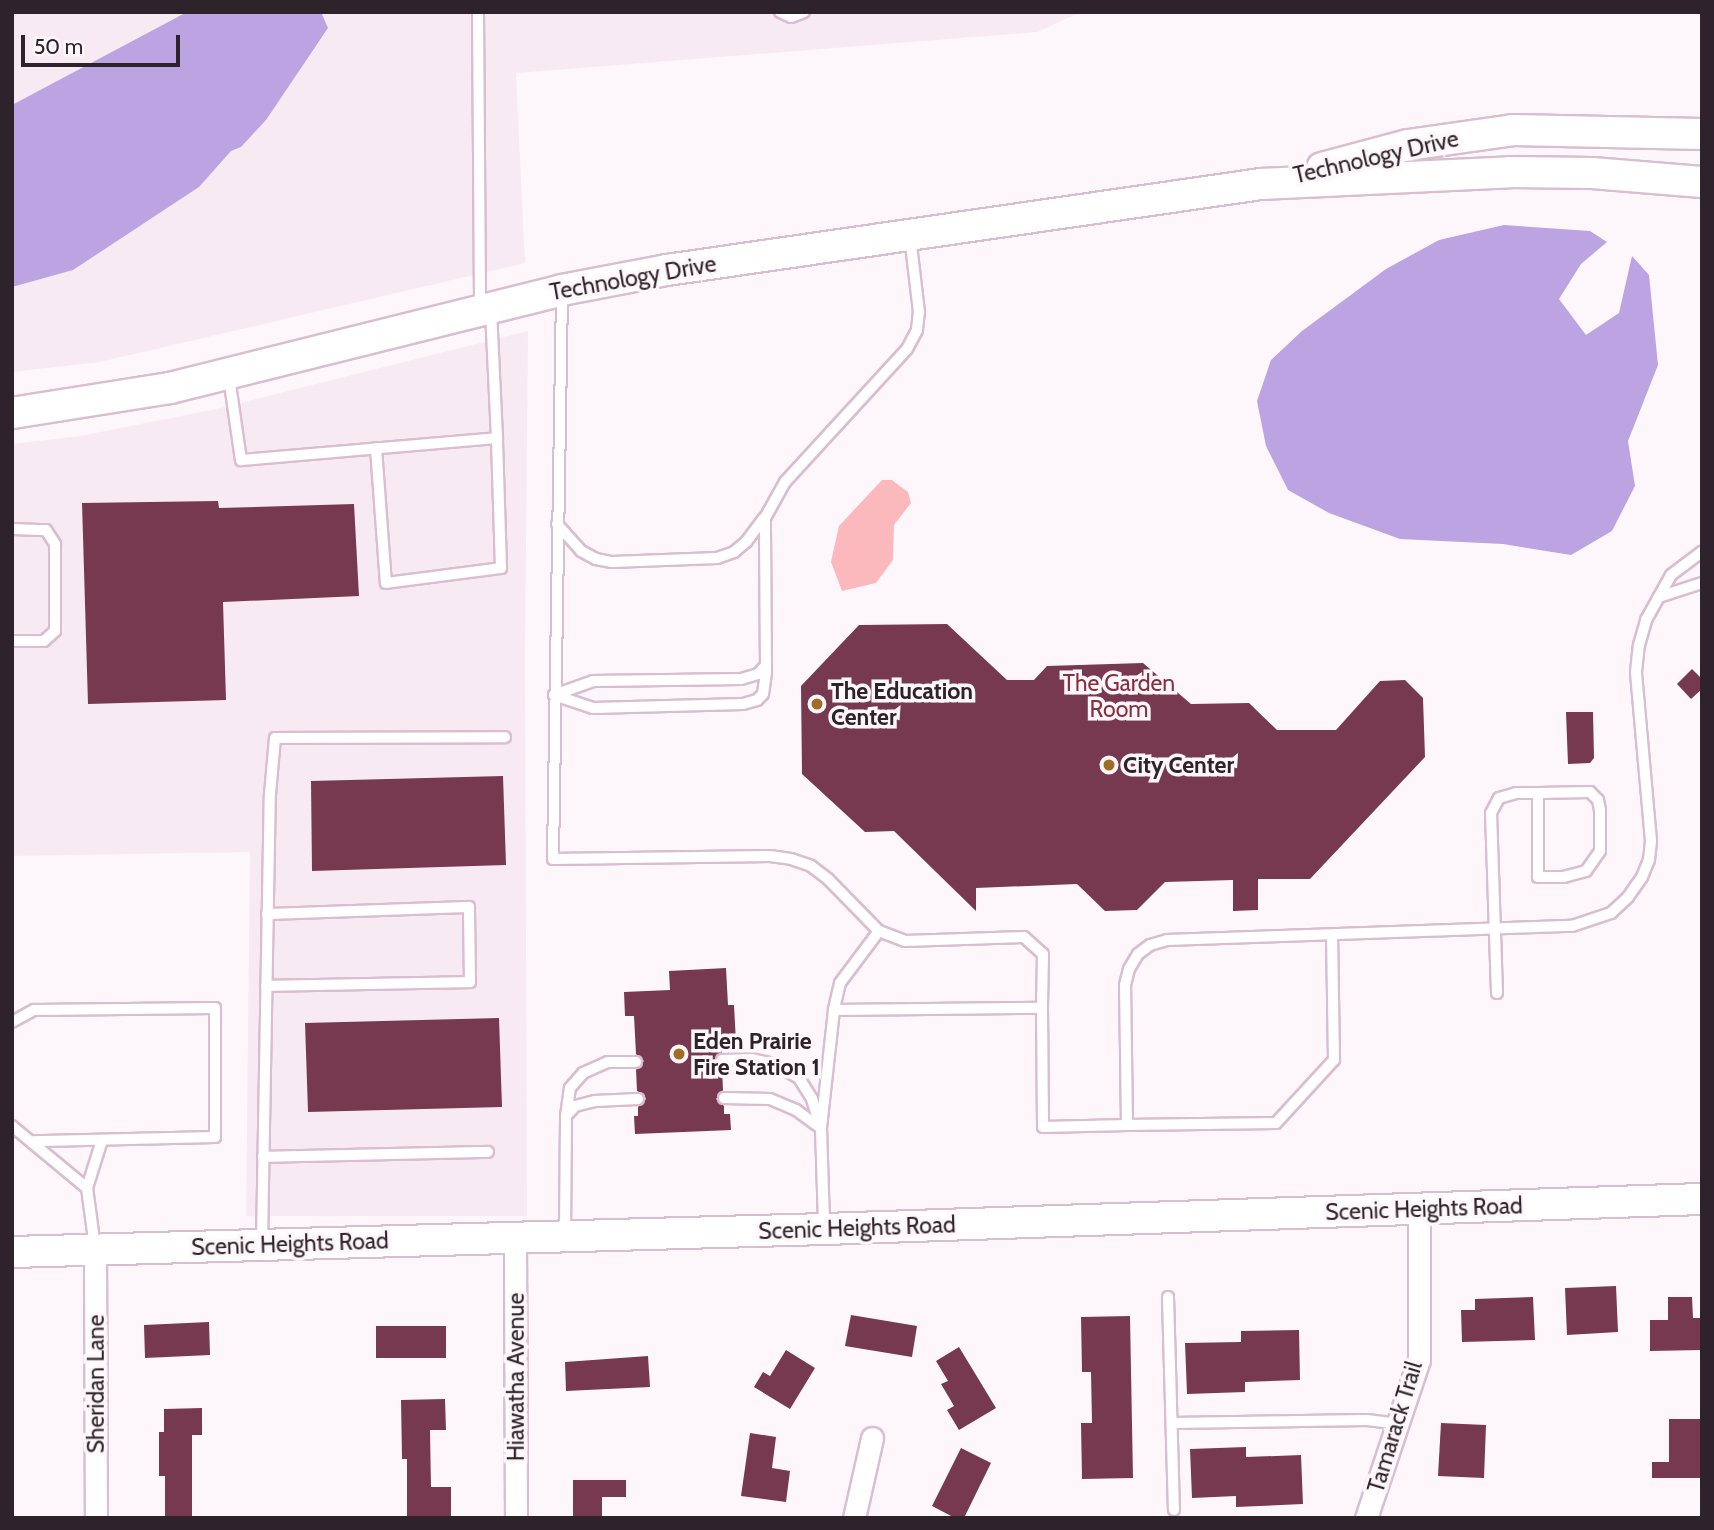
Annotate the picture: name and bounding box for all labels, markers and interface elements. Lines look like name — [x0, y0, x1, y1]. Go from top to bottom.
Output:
scale bar — [24, 21, 184, 65]
text: 50 m — [34, 34, 83, 59]
street label: Technology Drive — [1291, 125, 1461, 189]
street label: Technology Drive — [548, 250, 718, 306]
park label: The Garden Room — [1063, 669, 1175, 723]
place label: The Education Center — [831, 677, 973, 731]
marker: The Education Center — [809, 696, 825, 712]
place label: City Center — [1123, 751, 1234, 779]
marker: City Center — [1101, 757, 1117, 773]
place label: Eden Prairie Fire Station 1 — [693, 1027, 820, 1081]
marker: Eden Prairie Fire Station 1 — [671, 1046, 687, 1062]
street label: Scenic Heights Road — [1325, 1192, 1523, 1226]
street label: Scenic Heights Road — [758, 1211, 956, 1245]
street label: Scenic Heights Road — [191, 1227, 389, 1261]
street label: Hiawatha Avenue — [502, 1293, 530, 1461]
street label: Sheridan Lane — [82, 1315, 110, 1453]
street label: Tamarack Trail — [1362, 1358, 1428, 1496]

